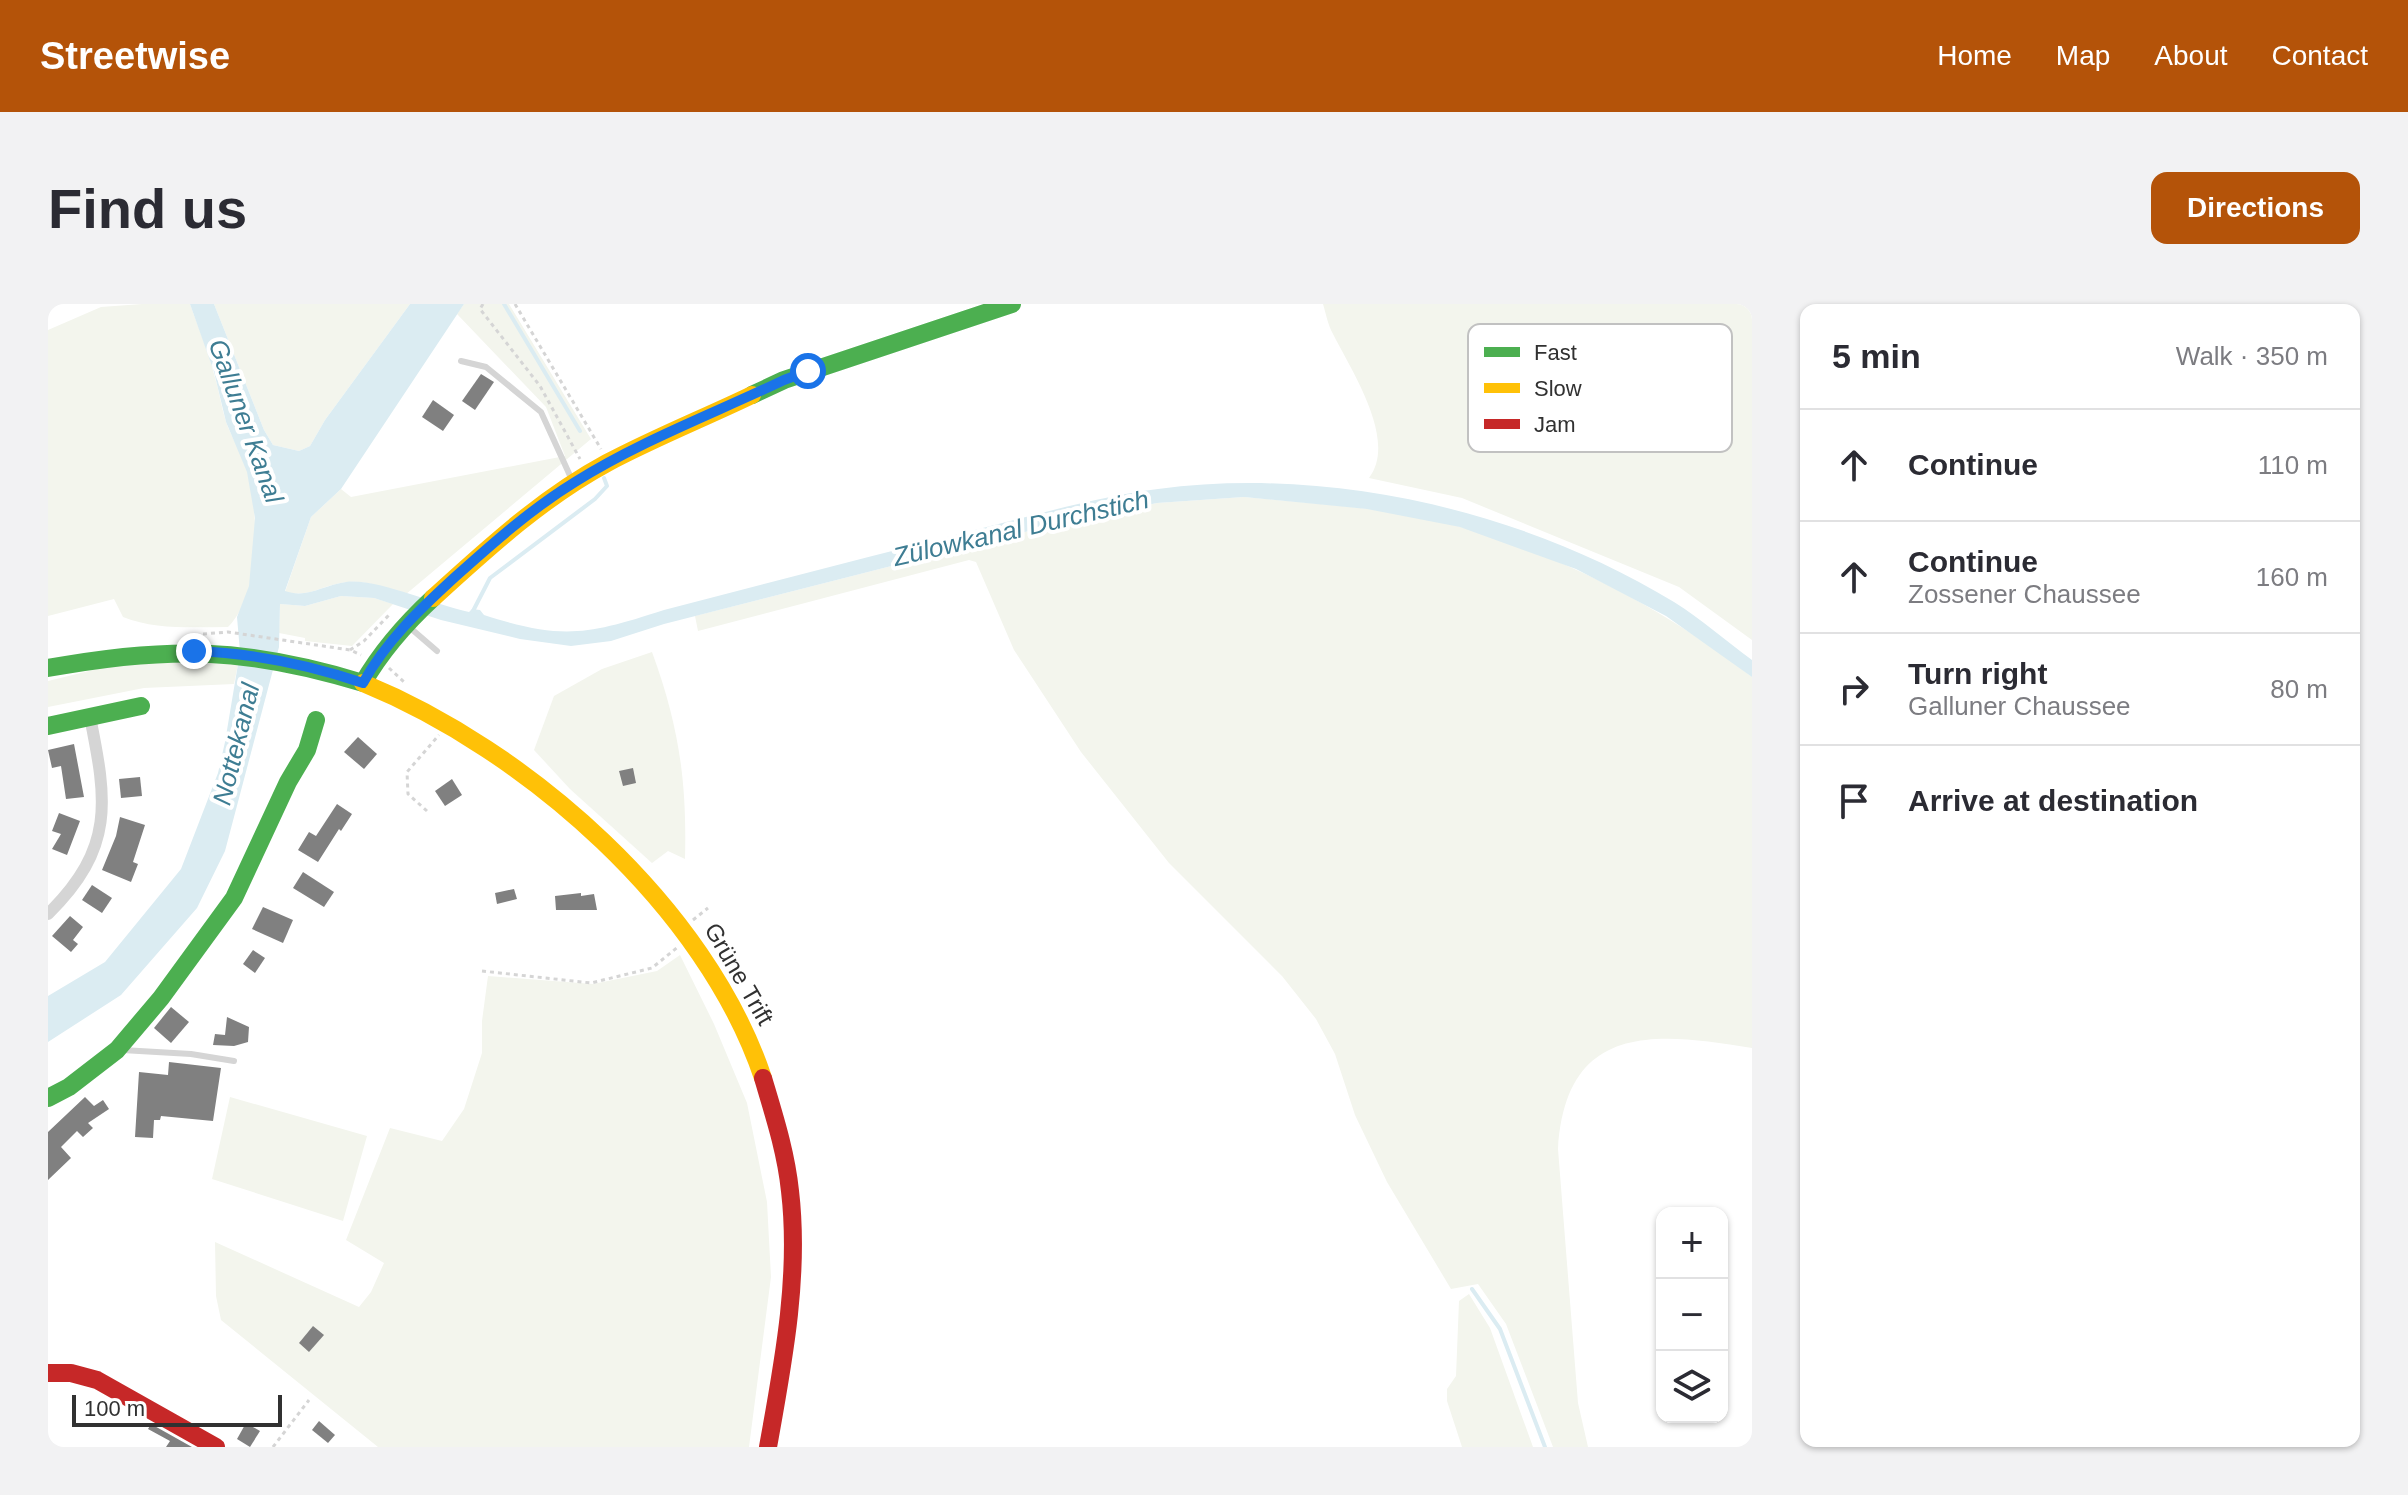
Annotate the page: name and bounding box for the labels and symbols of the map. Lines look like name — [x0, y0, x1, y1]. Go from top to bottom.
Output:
legend — [1468, 324, 1732, 452]
water label: Galluner Kanal — [202, 335, 290, 508]
text: Fast — [1534, 340, 1577, 365]
route start — [790, 353, 826, 389]
text: Slow — [1534, 376, 1582, 401]
text: Jam — [1534, 412, 1576, 437]
water label: Zülowkanal Durchstich — [889, 484, 1152, 572]
route end — [176, 633, 212, 669]
water label: Nottekanal — [206, 679, 266, 808]
street label: Grüne Trift — [699, 918, 780, 1030]
scale bar — [72, 1391, 282, 1427]

